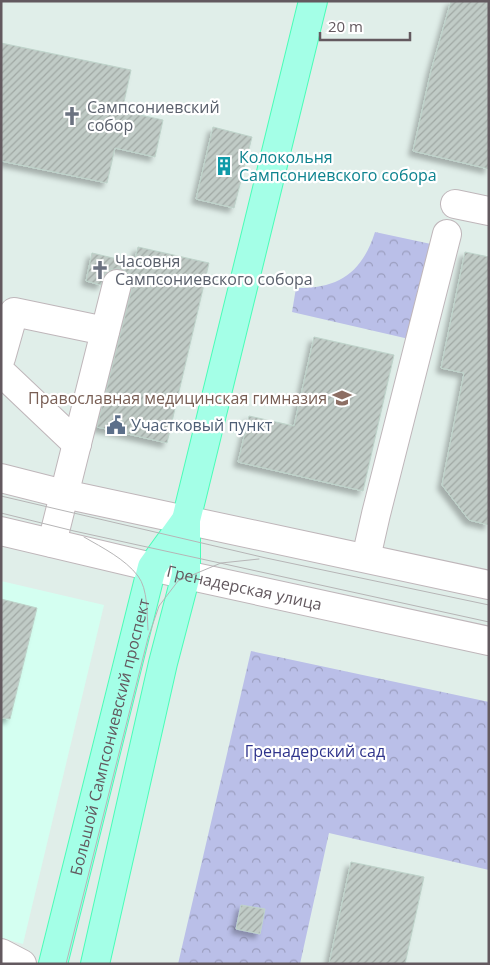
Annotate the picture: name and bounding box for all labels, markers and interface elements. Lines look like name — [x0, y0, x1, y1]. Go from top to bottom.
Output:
scale bar — [320, 10, 410, 42]
text: 20 m — [328, 16, 363, 36]
place label: Сампсониевский собор — [87, 96, 220, 136]
church icon: Сампсониевский собор — [61, 105, 83, 127]
place label: Колокольня Сампсониевского собора — [239, 146, 437, 186]
building icon: Колокольня Сампсониевского собора — [213, 155, 235, 177]
place label: Часовня Сампсониевского собора — [115, 250, 313, 290]
church icon: Часовня Сампсониевского собора — [89, 259, 111, 281]
place label: Православная медицинская гимназия — [28, 387, 327, 409]
school or university icon: Православная медицинская гимназия — [331, 387, 353, 409]
public building icon: Участковый пункт — [105, 414, 127, 436]
place label: Участковый пункт — [131, 414, 273, 436]
street label: Гренадерская улица — [165, 560, 324, 615]
street label: Большой Сампсониевский проспект — [64, 596, 155, 878]
park label: Гренадерский сад — [245, 740, 385, 762]

